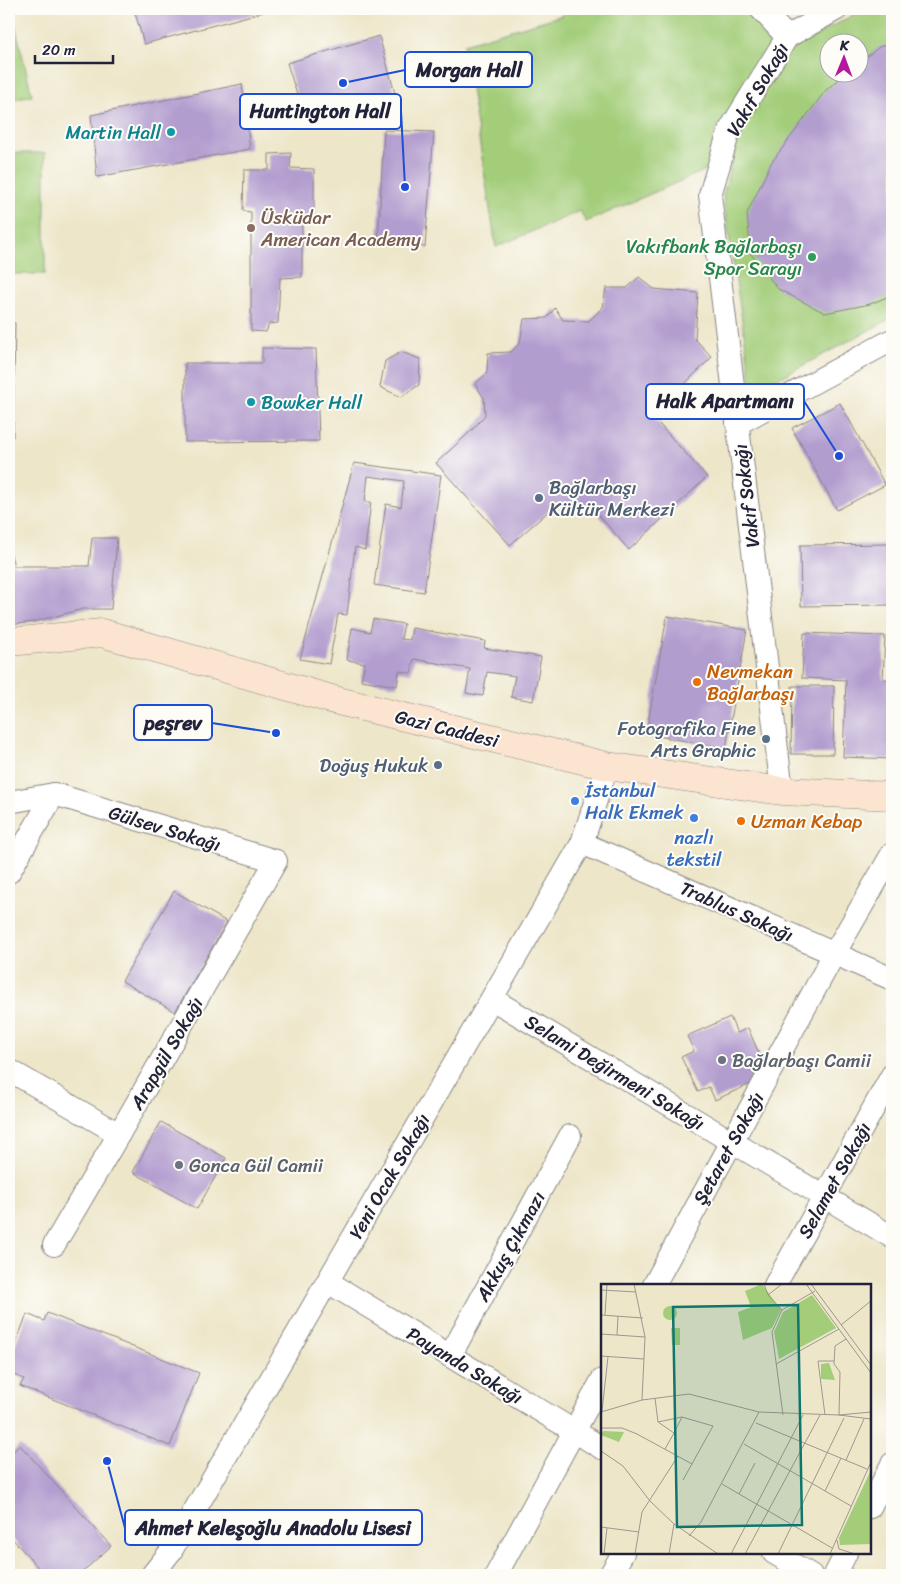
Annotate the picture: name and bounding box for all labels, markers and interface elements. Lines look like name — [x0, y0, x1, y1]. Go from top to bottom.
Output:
scale bar — [35, 32, 112, 64]
north arrow — [818, 32, 868, 82]
text: K — [839, 33, 850, 58]
street label: Vakıf Sokağı — [717, 36, 798, 143]
text: 20 m — [42, 37, 76, 63]
callout: Morgan Hall — [405, 52, 532, 87]
text: Morgan Hall — [415, 53, 524, 88]
callout: Huntington Hall — [240, 94, 401, 129]
text: Huntington Hall — [248, 94, 392, 129]
place label: Martin Hall — [66, 116, 162, 149]
marker: Martin Hall — [165, 126, 177, 138]
place label: Üsküdar American Academy — [260, 201, 421, 256]
marker: Üsküdar American Academy — [245, 222, 257, 234]
place label: Vakıfbank Bağlarbaşı Spor Sarayı — [626, 230, 802, 285]
marker: Vakıfbank Bağlarbaşı Spor Sarayı — [806, 251, 818, 263]
callout: Halk Apartmanı — [646, 384, 804, 419]
text: Halk Apartmanı — [655, 384, 795, 419]
place label: Bowker Hall — [261, 386, 363, 419]
marker: Bowker Hall — [245, 396, 257, 408]
street label: Vakıf Sokağı — [724, 442, 769, 550]
place label: Bağlarbaşı Kültür Merkezi — [549, 471, 675, 526]
marker: Bağlarbaşı Kültür Merkezi — [533, 492, 545, 504]
place label: Nevmekan Bağlarbaşı — [707, 655, 795, 710]
marker: Nevmekan Bağlarbaşı — [691, 676, 703, 688]
street label: Gazi Caddesi — [392, 700, 503, 757]
callout: peşrev — [134, 705, 212, 740]
text: peşrev — [142, 706, 204, 741]
place label: Fotografika Fine Arts Graphic — [617, 712, 757, 767]
marker: Fotografika Fine Arts Graphic — [760, 733, 772, 745]
place label: Doğuş Hukuk — [320, 749, 428, 782]
marker: Doğuş Hukuk — [432, 759, 444, 771]
place label: İstanbul Halk Ekmek — [584, 774, 684, 829]
marker: İstanbul Halk Ekmek — [569, 795, 581, 807]
street label: Gülsev Sokağı — [105, 796, 225, 861]
place label: Uzman Kebap — [751, 805, 862, 838]
marker: nazlı tekstil — [688, 812, 700, 824]
marker: Uzman Kebap — [735, 815, 747, 827]
place label: nazlı tekstil — [667, 821, 722, 876]
street label: Trablus Sokağı — [675, 872, 799, 951]
street label: Arapgül Sokağı — [120, 990, 212, 1117]
street label: Selami Değirmeni Sokağı — [518, 1005, 711, 1139]
place label: Bağlarbaşı Camii — [732, 1044, 872, 1077]
marker: Bağlarbaşı Camii — [716, 1054, 728, 1066]
street label: Şetaret Sokağı — [684, 1086, 773, 1211]
street label: Yeni Ocak Sokağı — [340, 1107, 439, 1246]
street label: Selamet Sokağı — [789, 1116, 880, 1245]
place label: Gonca Gül Camii — [189, 1149, 324, 1182]
marker: Gonca Gül Camii — [173, 1159, 185, 1171]
street label: Akkuş Çıkmazı — [466, 1185, 554, 1309]
inset map — [601, 1284, 871, 1554]
street label: Payanda Sokağı — [400, 1317, 529, 1413]
callout: Ahmet Keleşoğlu Anadolu Lisesi — [125, 1510, 422, 1545]
text: Ahmet Keleşoğlu Anadolu Lisesi — [134, 1511, 412, 1546]

